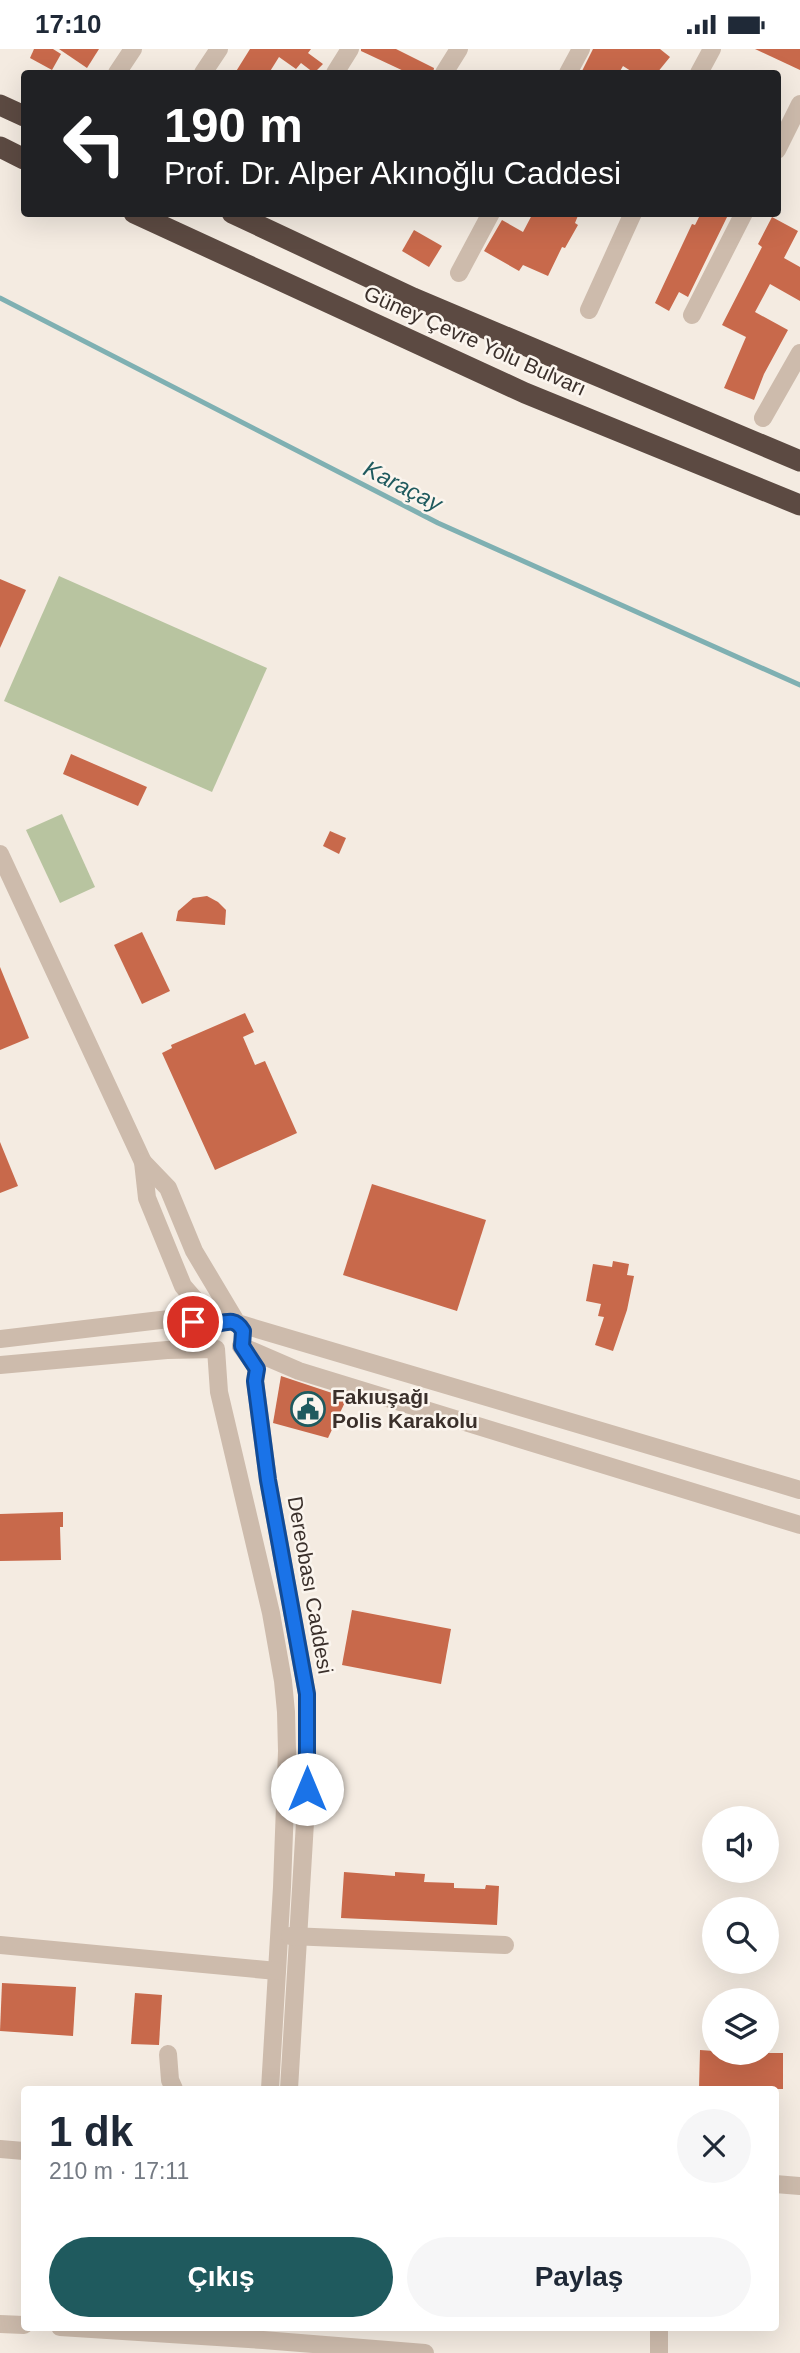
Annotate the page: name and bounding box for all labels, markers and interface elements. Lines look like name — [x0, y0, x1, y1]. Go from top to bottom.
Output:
text: 17:10 — [35, 9, 102, 39]
icon: left — [49, 98, 140, 189]
text: 190 m — [164, 98, 303, 152]
text: Prof. Dr. Alper Akınoğlu Caddesi — [164, 155, 621, 191]
street label: Güney Çevre Yolu Bulvarı — [361, 281, 590, 400]
water label: Karaçay — [360, 455, 448, 517]
pin — [163, 1292, 223, 1352]
icon: arrive — [174, 1303, 212, 1341]
place label: Fakıuşağı Polis Karakolu — [332, 1385, 478, 1432]
public building icon: Fakıuşağı Polis Karakolu — [289, 1390, 327, 1428]
street label: Dereobası Caddesi — [284, 1494, 337, 1675]
position arrow — [270, 1752, 344, 1826]
map controls — [702, 1806, 779, 2065]
button: sound — [702, 1806, 779, 1883]
button: search — [702, 1897, 779, 1974]
button: layers — [702, 1988, 779, 2065]
text: 1 dk — [49, 2108, 133, 2155]
button: close — [677, 2109, 751, 2183]
text: 210 m · 17:11 — [49, 2158, 189, 2184]
button: Çıkış — [49, 2237, 393, 2317]
button: Paylaş — [407, 2237, 751, 2317]

